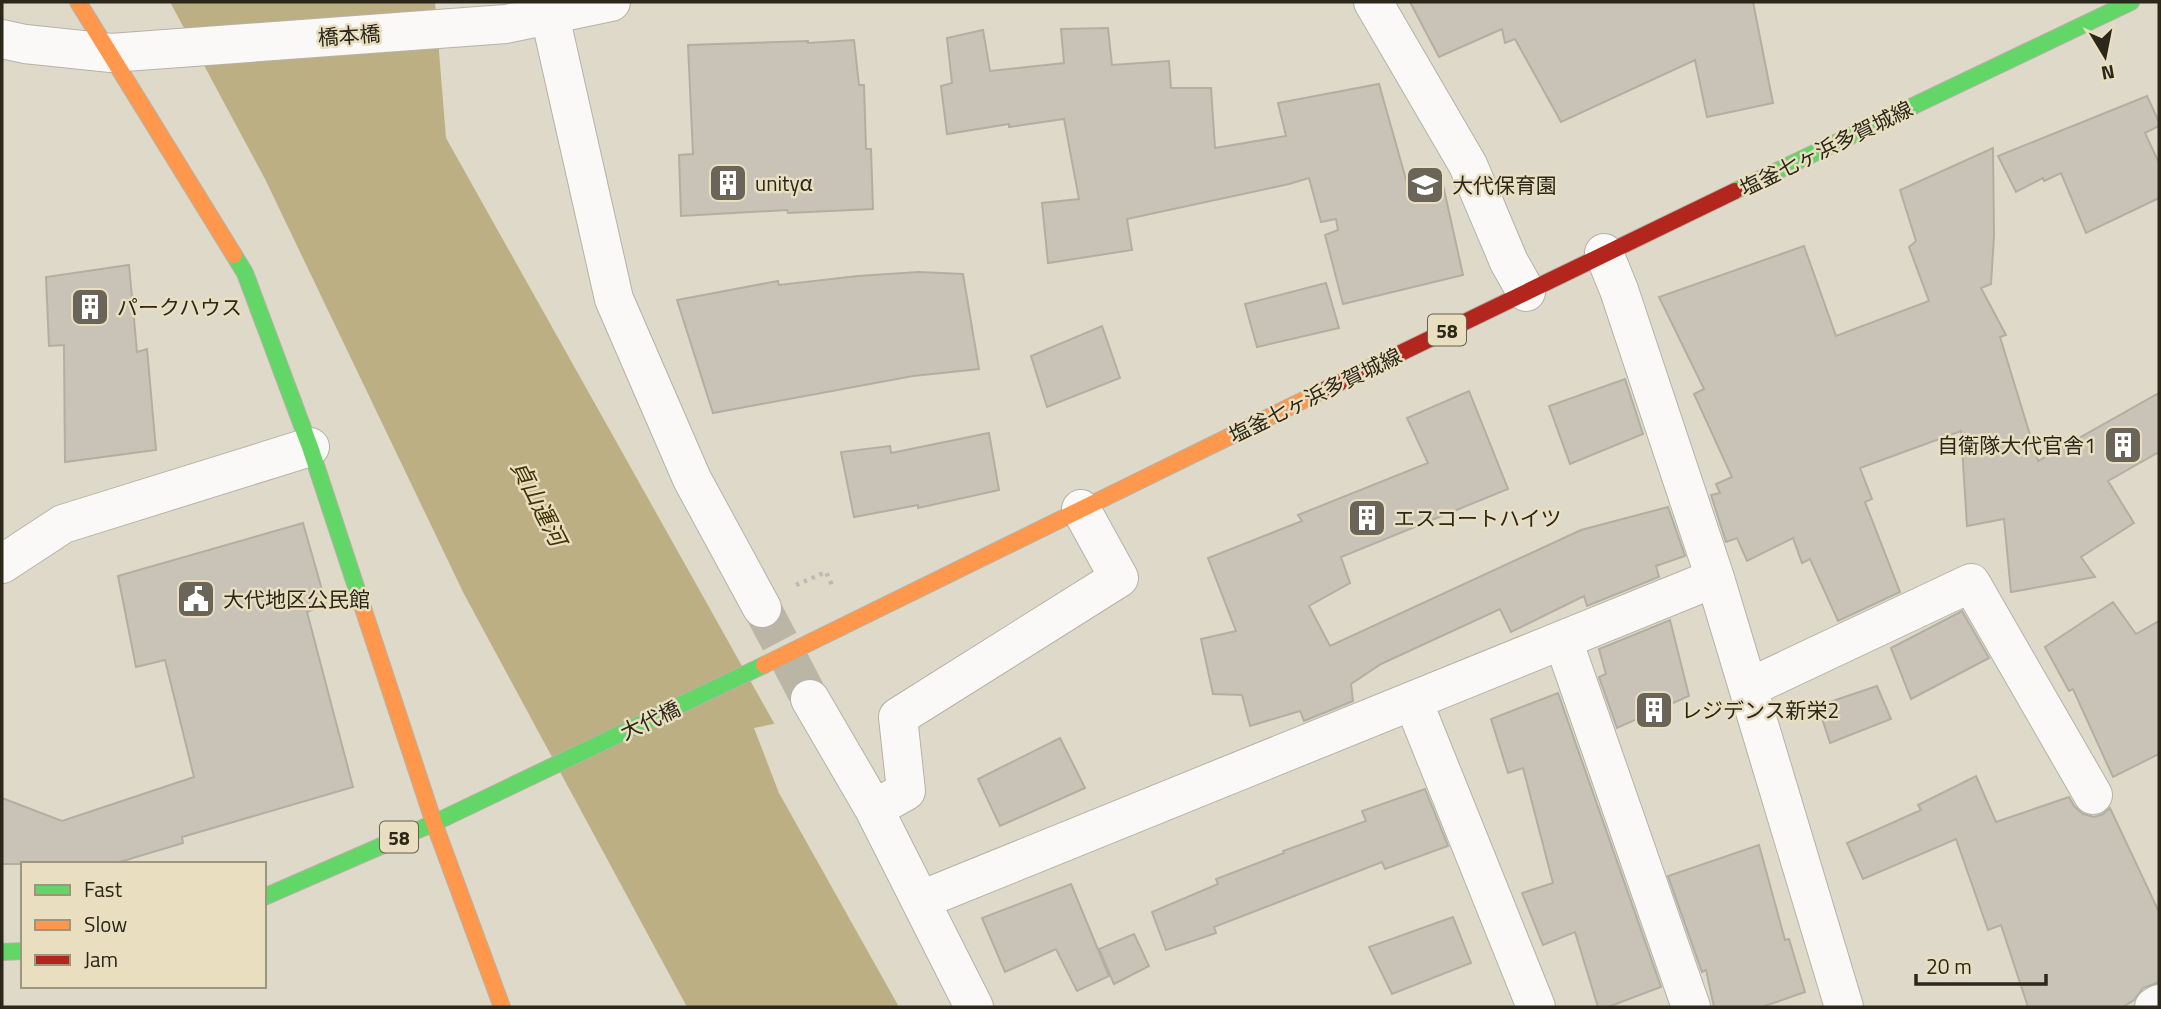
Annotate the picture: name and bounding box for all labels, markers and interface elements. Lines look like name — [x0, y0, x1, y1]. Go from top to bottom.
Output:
street label: 橋本橋 — [316, 17, 382, 53]
north arrow — [2070, 21, 2140, 91]
text: N — [2099, 58, 2117, 89]
street label: 塩釜七ヶ浜多賀城線 — [1734, 92, 1918, 204]
building icon: unityα — [707, 162, 749, 204]
school or university icon: 大代保育園 — [1404, 164, 1446, 206]
place label: unityα — [755, 167, 813, 199]
place label: 大代保育園 — [1452, 169, 1557, 201]
building icon: パークハウス — [69, 286, 111, 328]
place label: パークハウス — [117, 291, 242, 323]
road number: 58 — [1428, 314, 1466, 346]
street label: 塩釜七ヶ浜多賀城線 — [1223, 339, 1407, 451]
building icon: 自衛隊大代官舎1 — [2102, 424, 2144, 466]
place label: 自衛隊大代官舎1 — [1937, 429, 2096, 461]
water label: 貞山運河 — [503, 454, 577, 555]
building icon: エスコートハイツ — [1346, 497, 1388, 539]
place label: エスコートハイツ — [1394, 502, 1562, 534]
public building icon: 大代地区公民館 — [175, 578, 217, 620]
place label: 大代地区公民館 — [223, 583, 370, 615]
building icon: レジデンス新栄2 — [1633, 689, 1675, 731]
street label: 大代橋 — [615, 692, 685, 748]
place label: レジデンス新栄2 — [1681, 694, 1839, 726]
road number: 58 — [380, 822, 418, 852]
legend — [21, 862, 266, 988]
text: Fast — [84, 873, 123, 905]
text: Slow — [84, 908, 127, 940]
scale bar — [1916, 942, 2046, 986]
text: Jam — [84, 943, 118, 975]
text: 20 m — [1926, 950, 1972, 982]

